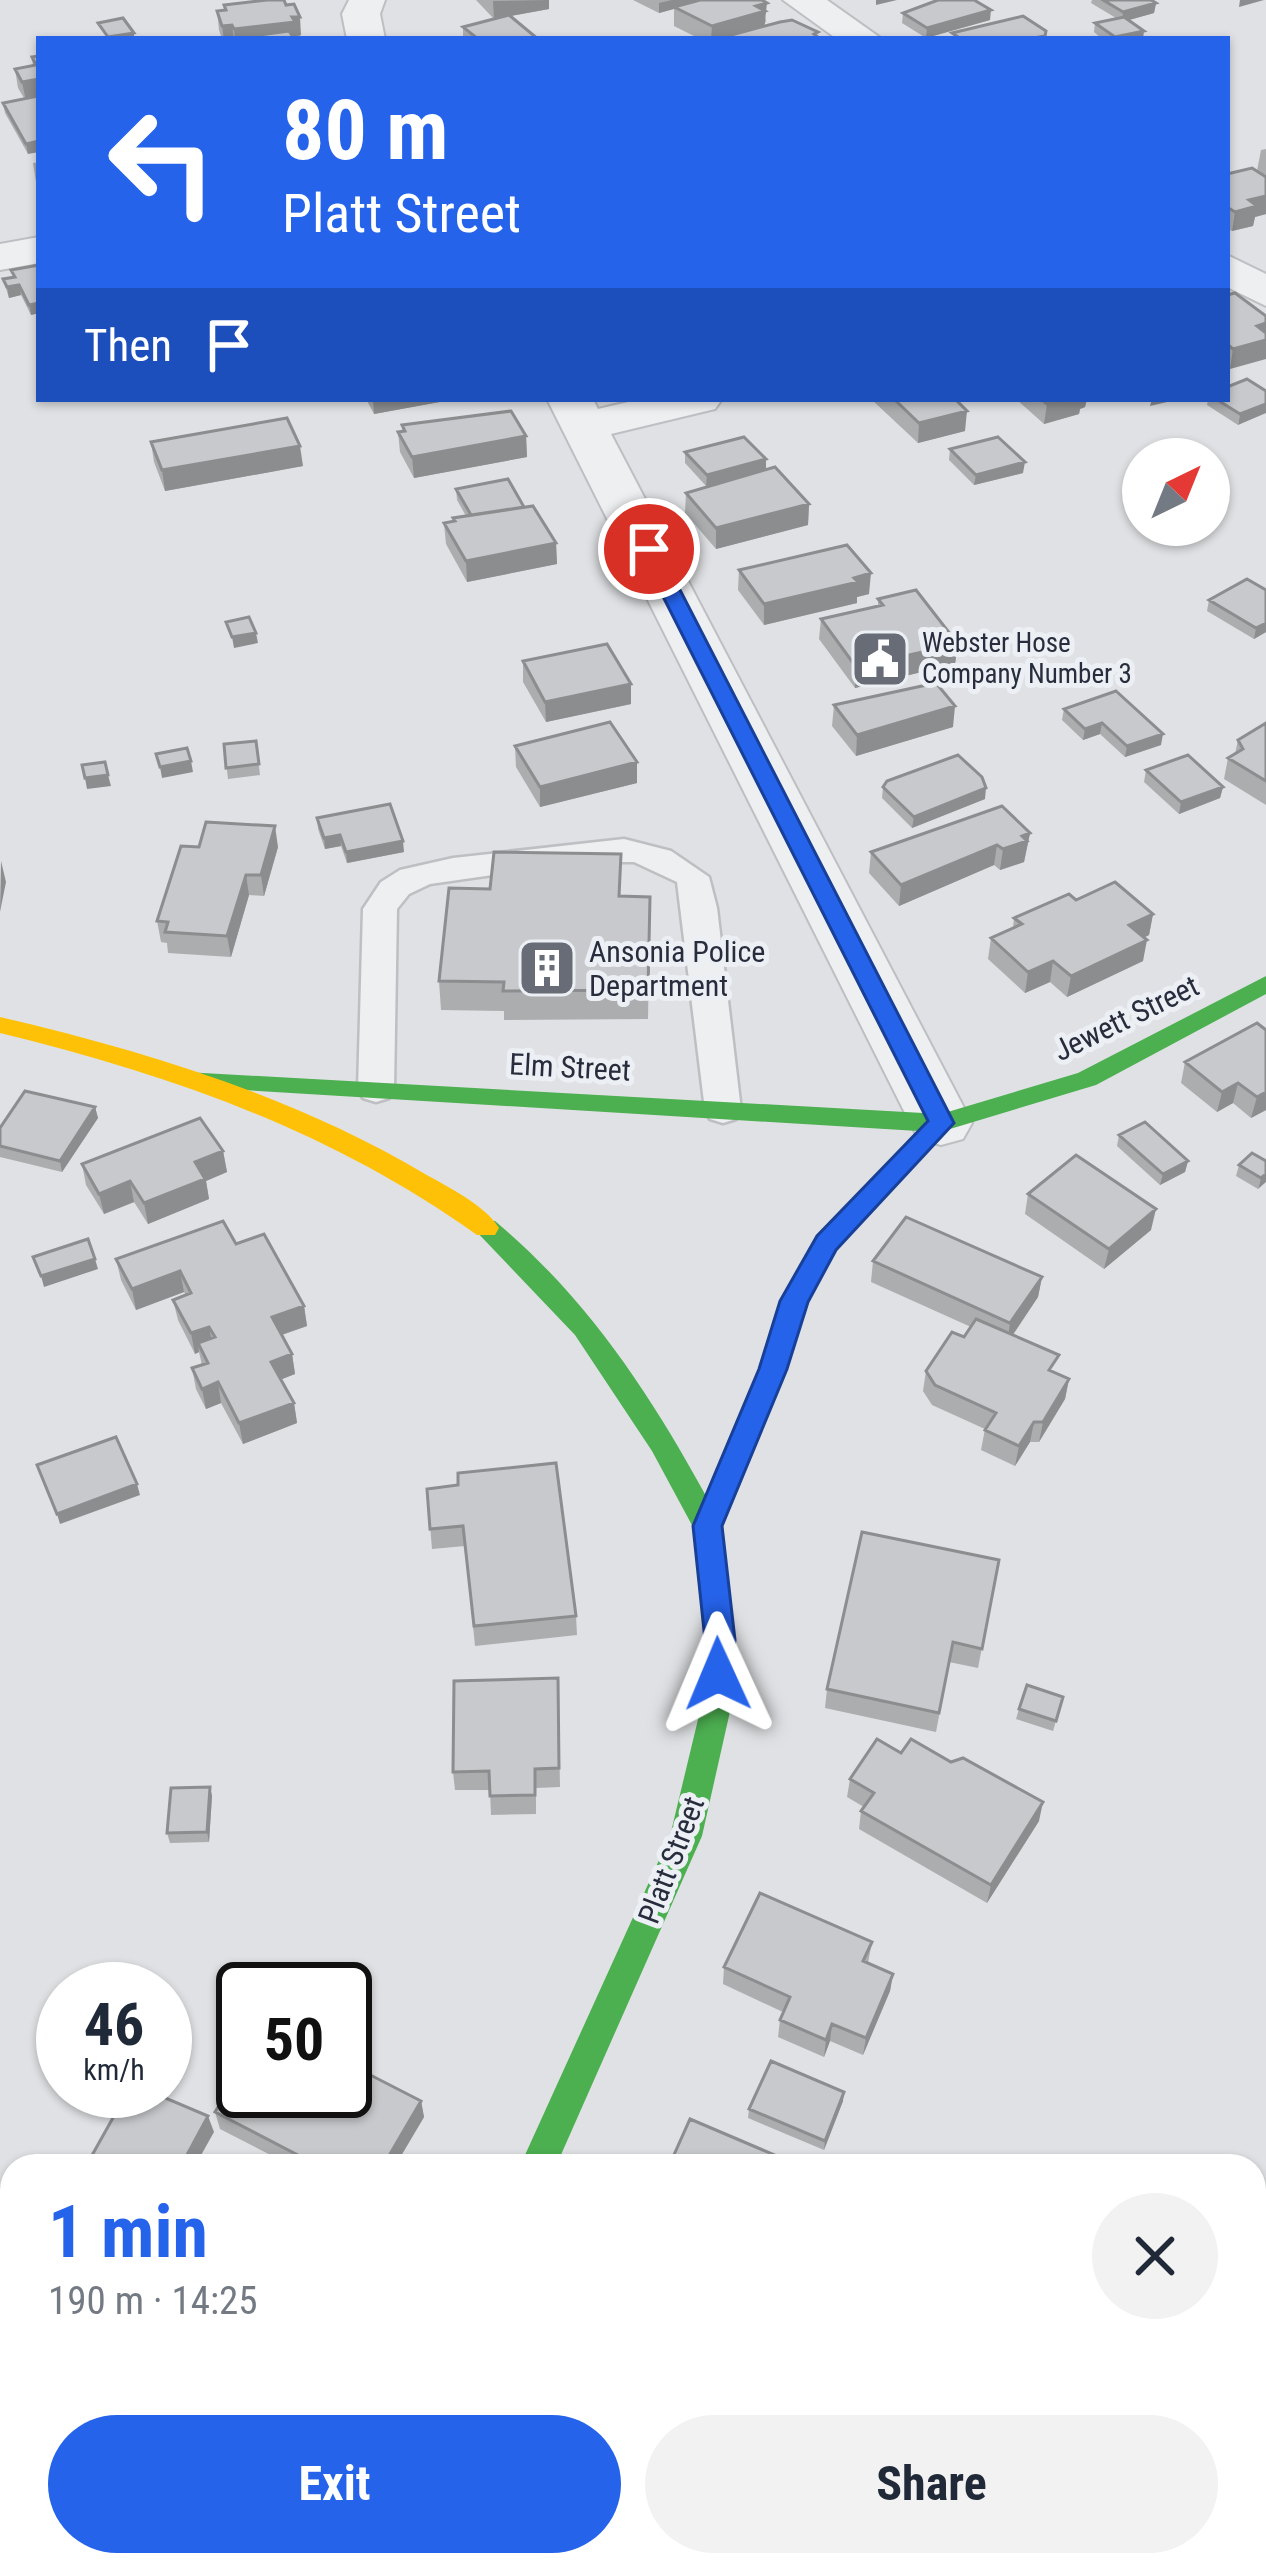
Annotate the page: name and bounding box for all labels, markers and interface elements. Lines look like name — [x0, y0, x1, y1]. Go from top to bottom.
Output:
text: 80 m — [282, 81, 449, 180]
icon: left — [84, 84, 240, 240]
text: Platt Street — [282, 182, 521, 245]
icon: arrive — [196, 312, 262, 378]
text: Then — [84, 319, 172, 372]
north arrow — [1122, 438, 1230, 546]
map controls — [1122, 438, 1230, 546]
pin — [598, 498, 700, 600]
icon: arrive — [616, 516, 682, 582]
place label: Webster Hose Company Number 3 — [922, 627, 1132, 690]
public building icon: Webster Hose Company Number 3 — [849, 628, 911, 690]
place label: Ansonia Police Department — [589, 934, 765, 1003]
building icon: Ansonia Police Department — [516, 937, 578, 999]
street label: Jewett Street — [1048, 968, 1204, 1068]
street label: Elm Street — [508, 1046, 632, 1088]
position arrow — [655, 1611, 781, 1737]
street label: Platt Street — [631, 1792, 711, 1928]
speed limit sign: 50 — [216, 1962, 372, 2118]
text: 46 — [84, 1989, 144, 2060]
text: km/h — [83, 2052, 145, 2087]
text: 1 min — [48, 2190, 208, 2275]
button: close — [1092, 2193, 1218, 2319]
text: 190 m · 14:25 — [48, 2278, 258, 2324]
button: Exit — [48, 2415, 621, 2553]
button: Share — [645, 2415, 1218, 2553]

